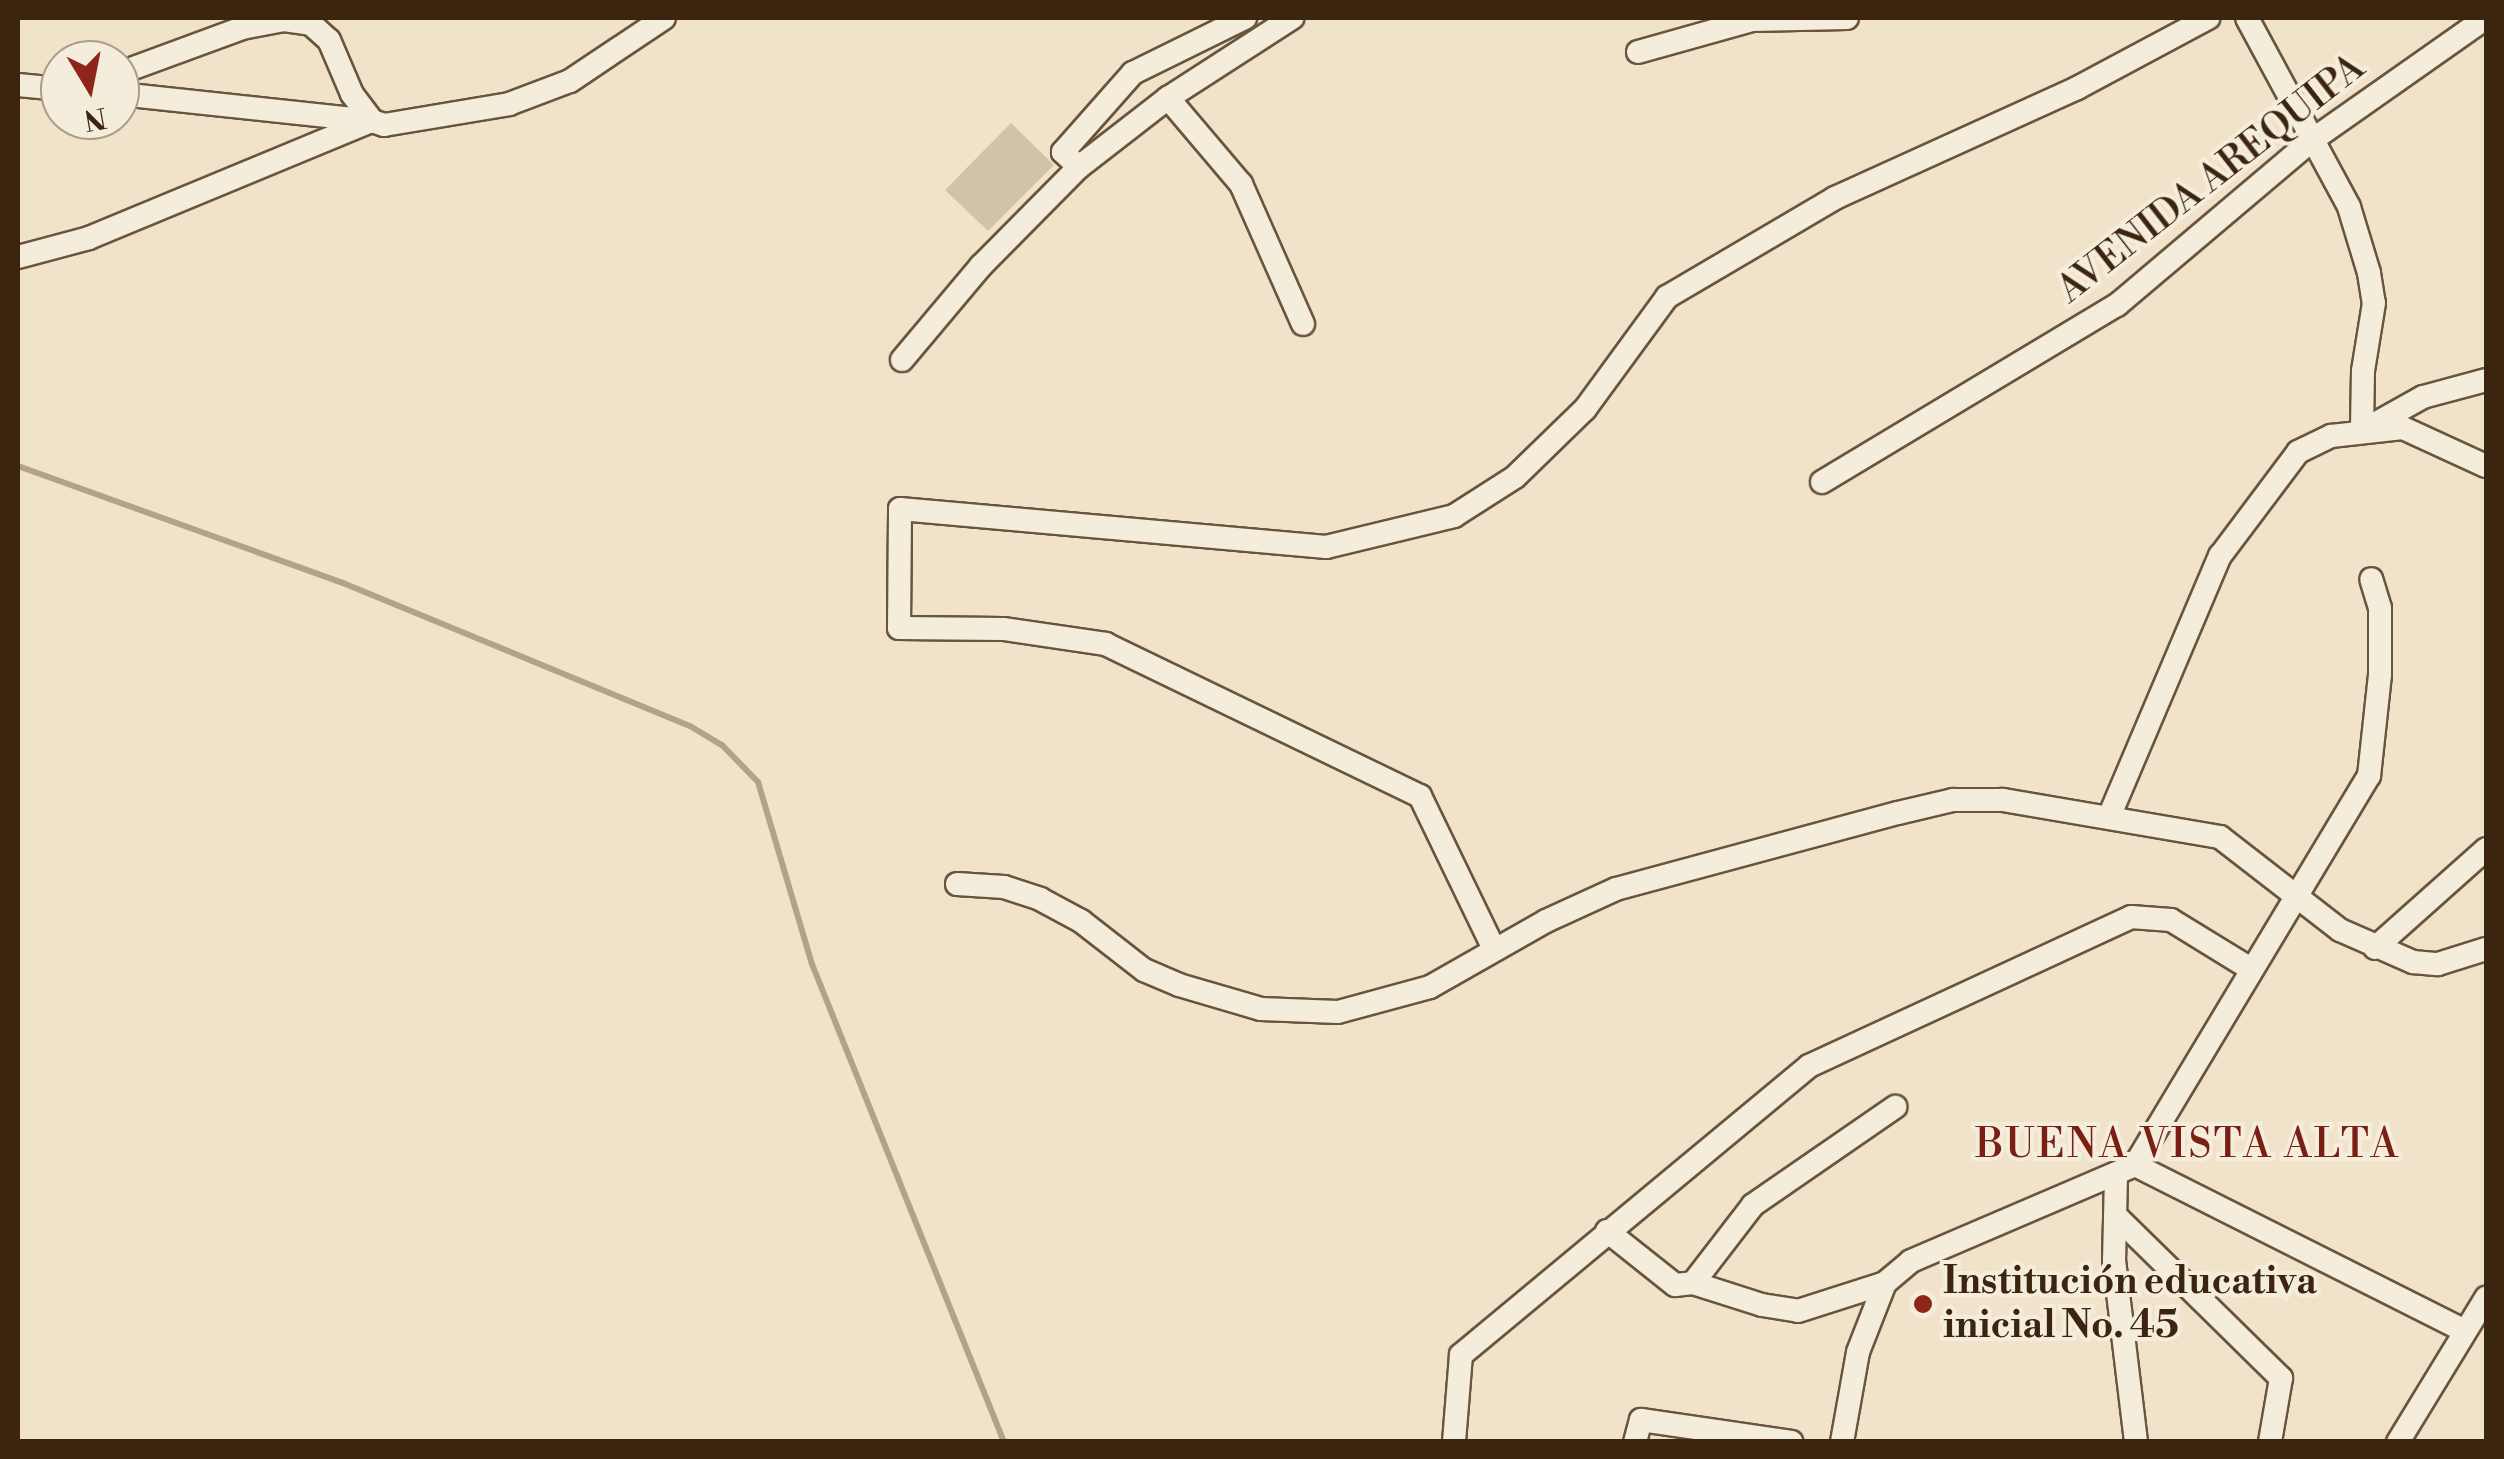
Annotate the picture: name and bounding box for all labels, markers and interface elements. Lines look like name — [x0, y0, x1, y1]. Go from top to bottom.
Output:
north arrow — [40, 40, 140, 140]
street label: AVENIDA AREQUIPA — [2048, 45, 2374, 313]
text: N — [81, 99, 109, 137]
district label: BUENA VISTA ALTA — [1976, 1121, 2400, 1169]
place label: Institución educativa inicial No. 45 — [1943, 1259, 2317, 1348]
marker: Institución educativa inicial No. 45 — [1912, 1293, 1934, 1315]

